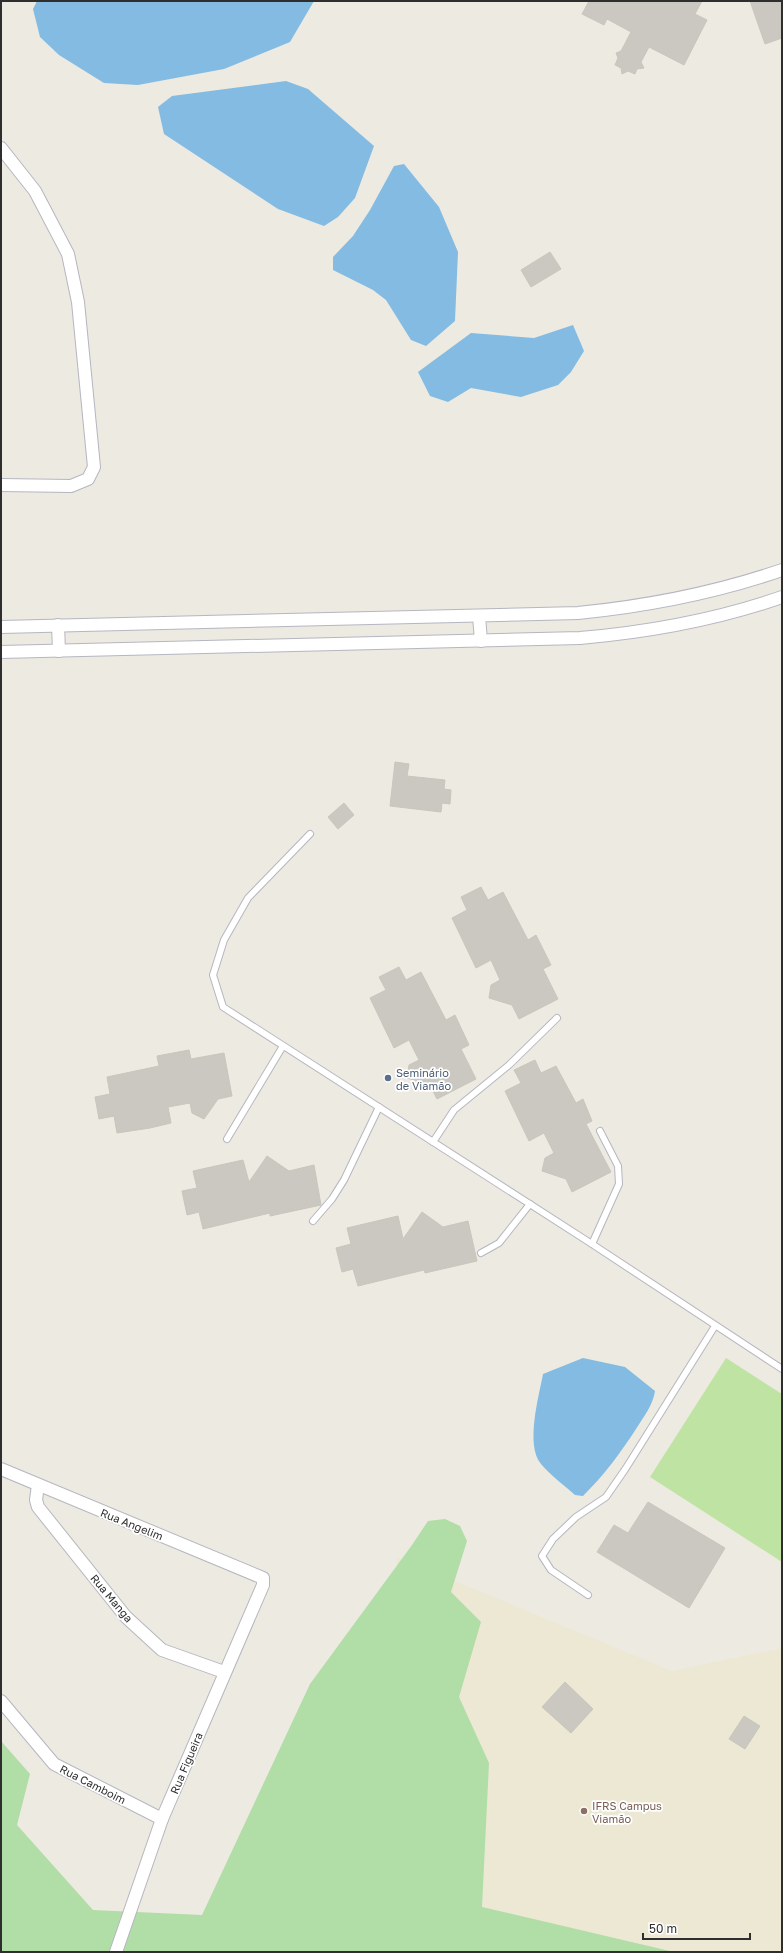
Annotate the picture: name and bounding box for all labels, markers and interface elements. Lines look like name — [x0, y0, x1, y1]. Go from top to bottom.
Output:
place label: Seminário de Viamão — [396, 1066, 451, 1092]
marker: Seminário de Viamão — [383, 1073, 393, 1083]
street label: Rua Angelim — [99, 1506, 165, 1542]
street label: Rua Manga — [88, 1571, 136, 1625]
street label: Rua Figueira — [167, 1730, 205, 1796]
street label: Rua Camboim — [58, 1762, 128, 1806]
place label: IFRS Campus Viamão — [592, 1799, 662, 1825]
marker: IFRS Campus Viamão — [579, 1806, 589, 1816]
scale bar — [643, 1915, 750, 1941]
text: 50 m — [649, 1921, 677, 1936]

